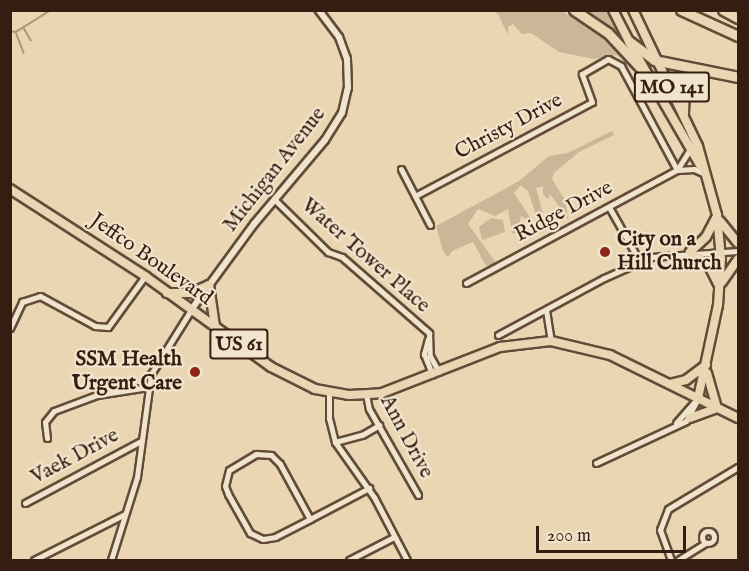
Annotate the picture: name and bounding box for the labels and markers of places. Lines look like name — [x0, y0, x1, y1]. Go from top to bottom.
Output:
place label: City on a Hill Church — [617, 227, 722, 277]
marker: City on a Hill Church — [598, 245, 612, 259]
place label: SSM Health Urgent Care — [72, 347, 182, 397]
marker: SSM Health Urgent Care — [186, 363, 204, 381]

